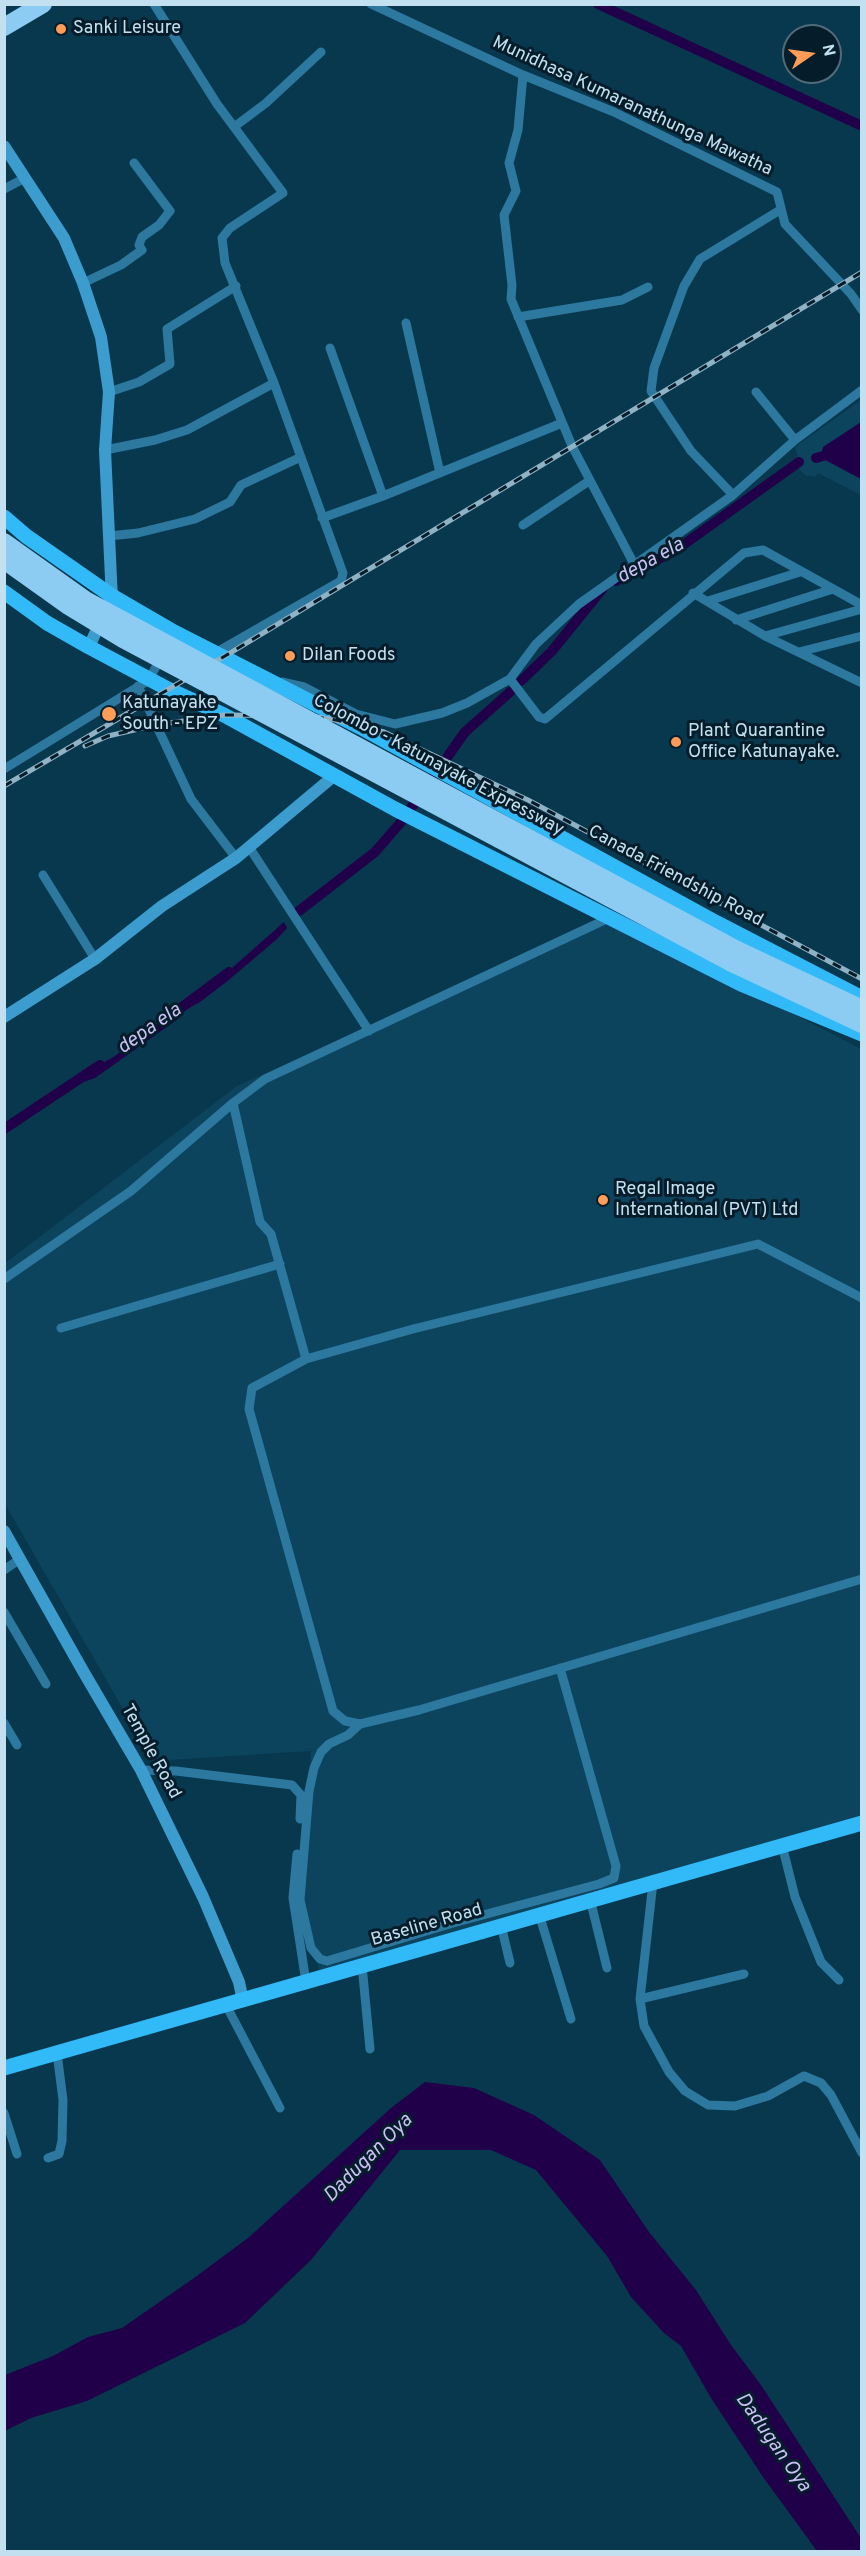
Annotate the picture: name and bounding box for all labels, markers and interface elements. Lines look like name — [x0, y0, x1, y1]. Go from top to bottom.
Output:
place label: Sanki Leisure — [73, 18, 181, 40]
marker: Sanki Leisure — [54, 22, 68, 36]
north arrow — [782, 24, 842, 84]
street label: Munidhasa Kumaranathunga Mawatha — [489, 32, 775, 182]
text: N — [817, 43, 839, 58]
water label: depa ela — [613, 534, 689, 590]
place label: Dilan Foods — [302, 645, 396, 667]
marker: Dilan Foods — [283, 649, 297, 663]
street label: Colombo - Katunayake Expressway — [309, 690, 567, 842]
place label: Katunayake South - EPZ — [122, 693, 218, 736]
marker: Katunayake South - EPZ — [100, 705, 118, 723]
place label: Plant Quarantine Office Katunayake. — [688, 721, 839, 764]
marker: Plant Quarantine Office Katunayake. — [669, 735, 683, 749]
street label: Canada Friendship Road — [584, 822, 766, 932]
water label: depa ela — [113, 999, 187, 1061]
place label: Regal Image International (PVT) Ltd — [615, 1179, 798, 1222]
marker: Regal Image International (PVT) Ltd — [596, 1193, 610, 1207]
street label: Temple Road — [115, 1701, 185, 1803]
street label: Baseline Road — [369, 1900, 485, 1952]
water label: Dadugan Oya — [320, 2110, 418, 2208]
water label: Dadugan Oya — [729, 2389, 815, 2497]

